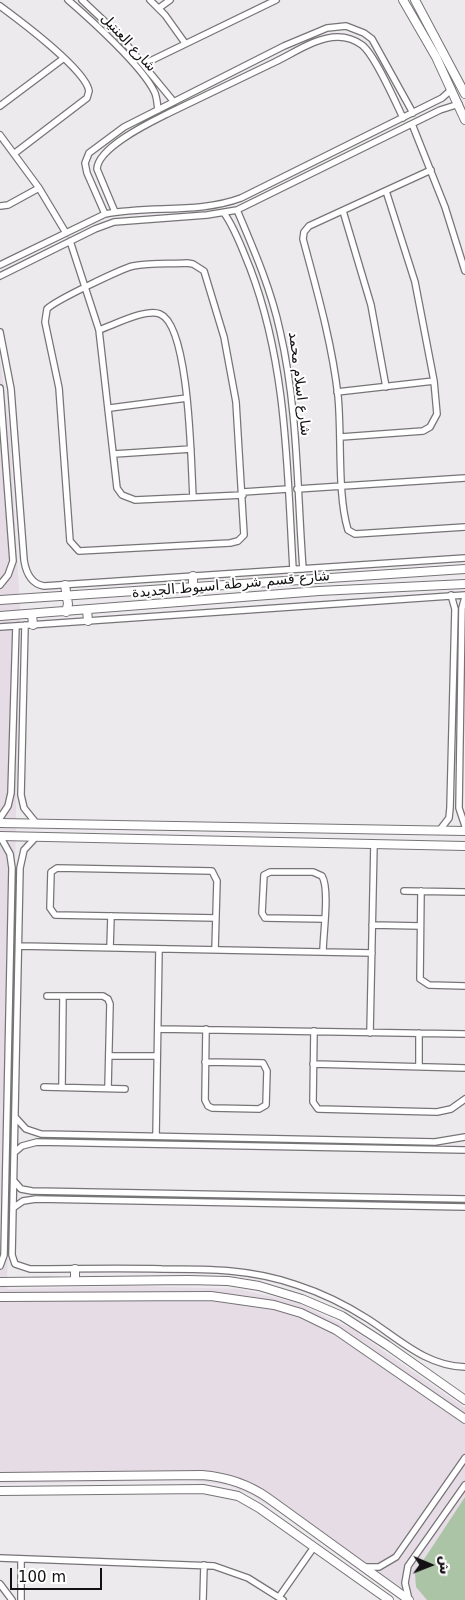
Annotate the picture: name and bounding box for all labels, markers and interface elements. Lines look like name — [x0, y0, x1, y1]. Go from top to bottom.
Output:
street label: شارع العنتيل — [97, 10, 159, 76]
street label: شارع اسلام محمد — [284, 331, 314, 437]
street label: شارع قسم شرطة اسيوط الجديدة — [131, 568, 331, 602]
north arrow — [405, 1540, 455, 1590]
text: ش — [437, 1555, 453, 1575]
scale bar — [12, 1558, 105, 1590]
text: 100 m — [18, 1568, 66, 1586]

